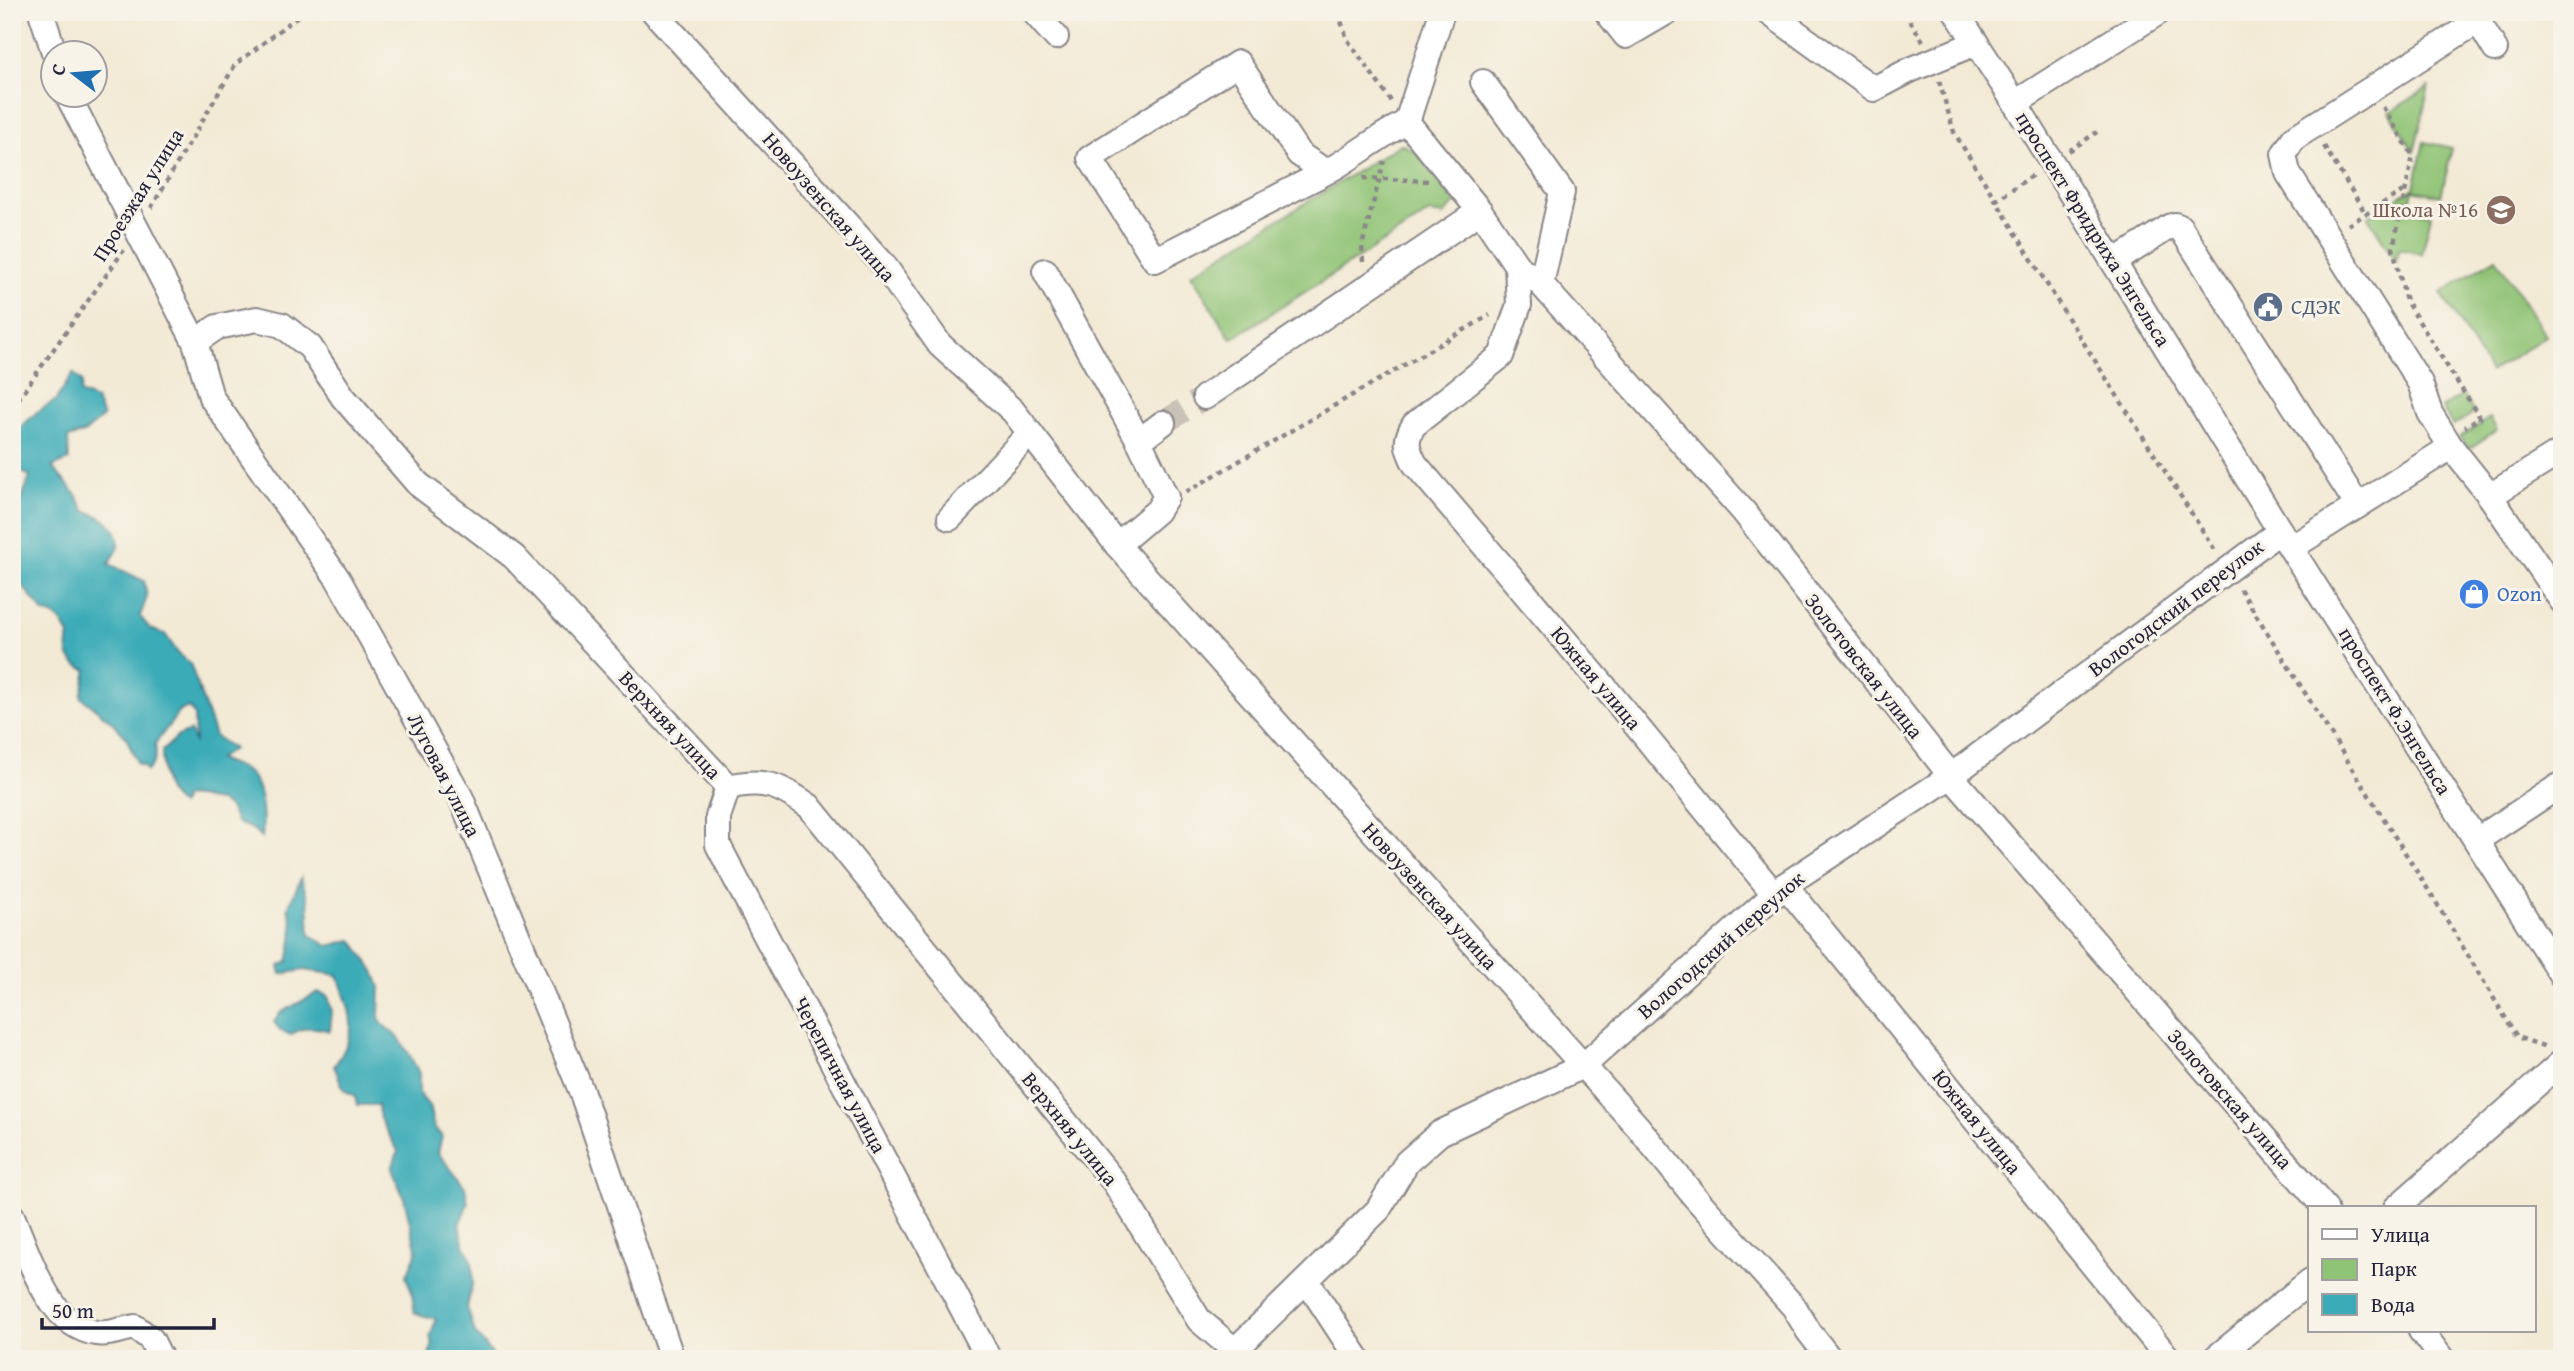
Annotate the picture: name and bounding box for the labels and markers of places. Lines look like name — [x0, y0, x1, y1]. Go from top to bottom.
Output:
school or university icon: Школа №16 — [2484, 193, 2518, 227]
place label: Школа №16 — [2372, 194, 2478, 225]
public building icon: СДЭК — [2251, 290, 2285, 324]
place label: СДЭК — [2291, 291, 2341, 322]
shop icon: Ozon — [2457, 577, 2491, 611]
place label: Ozon — [2497, 578, 2542, 609]

